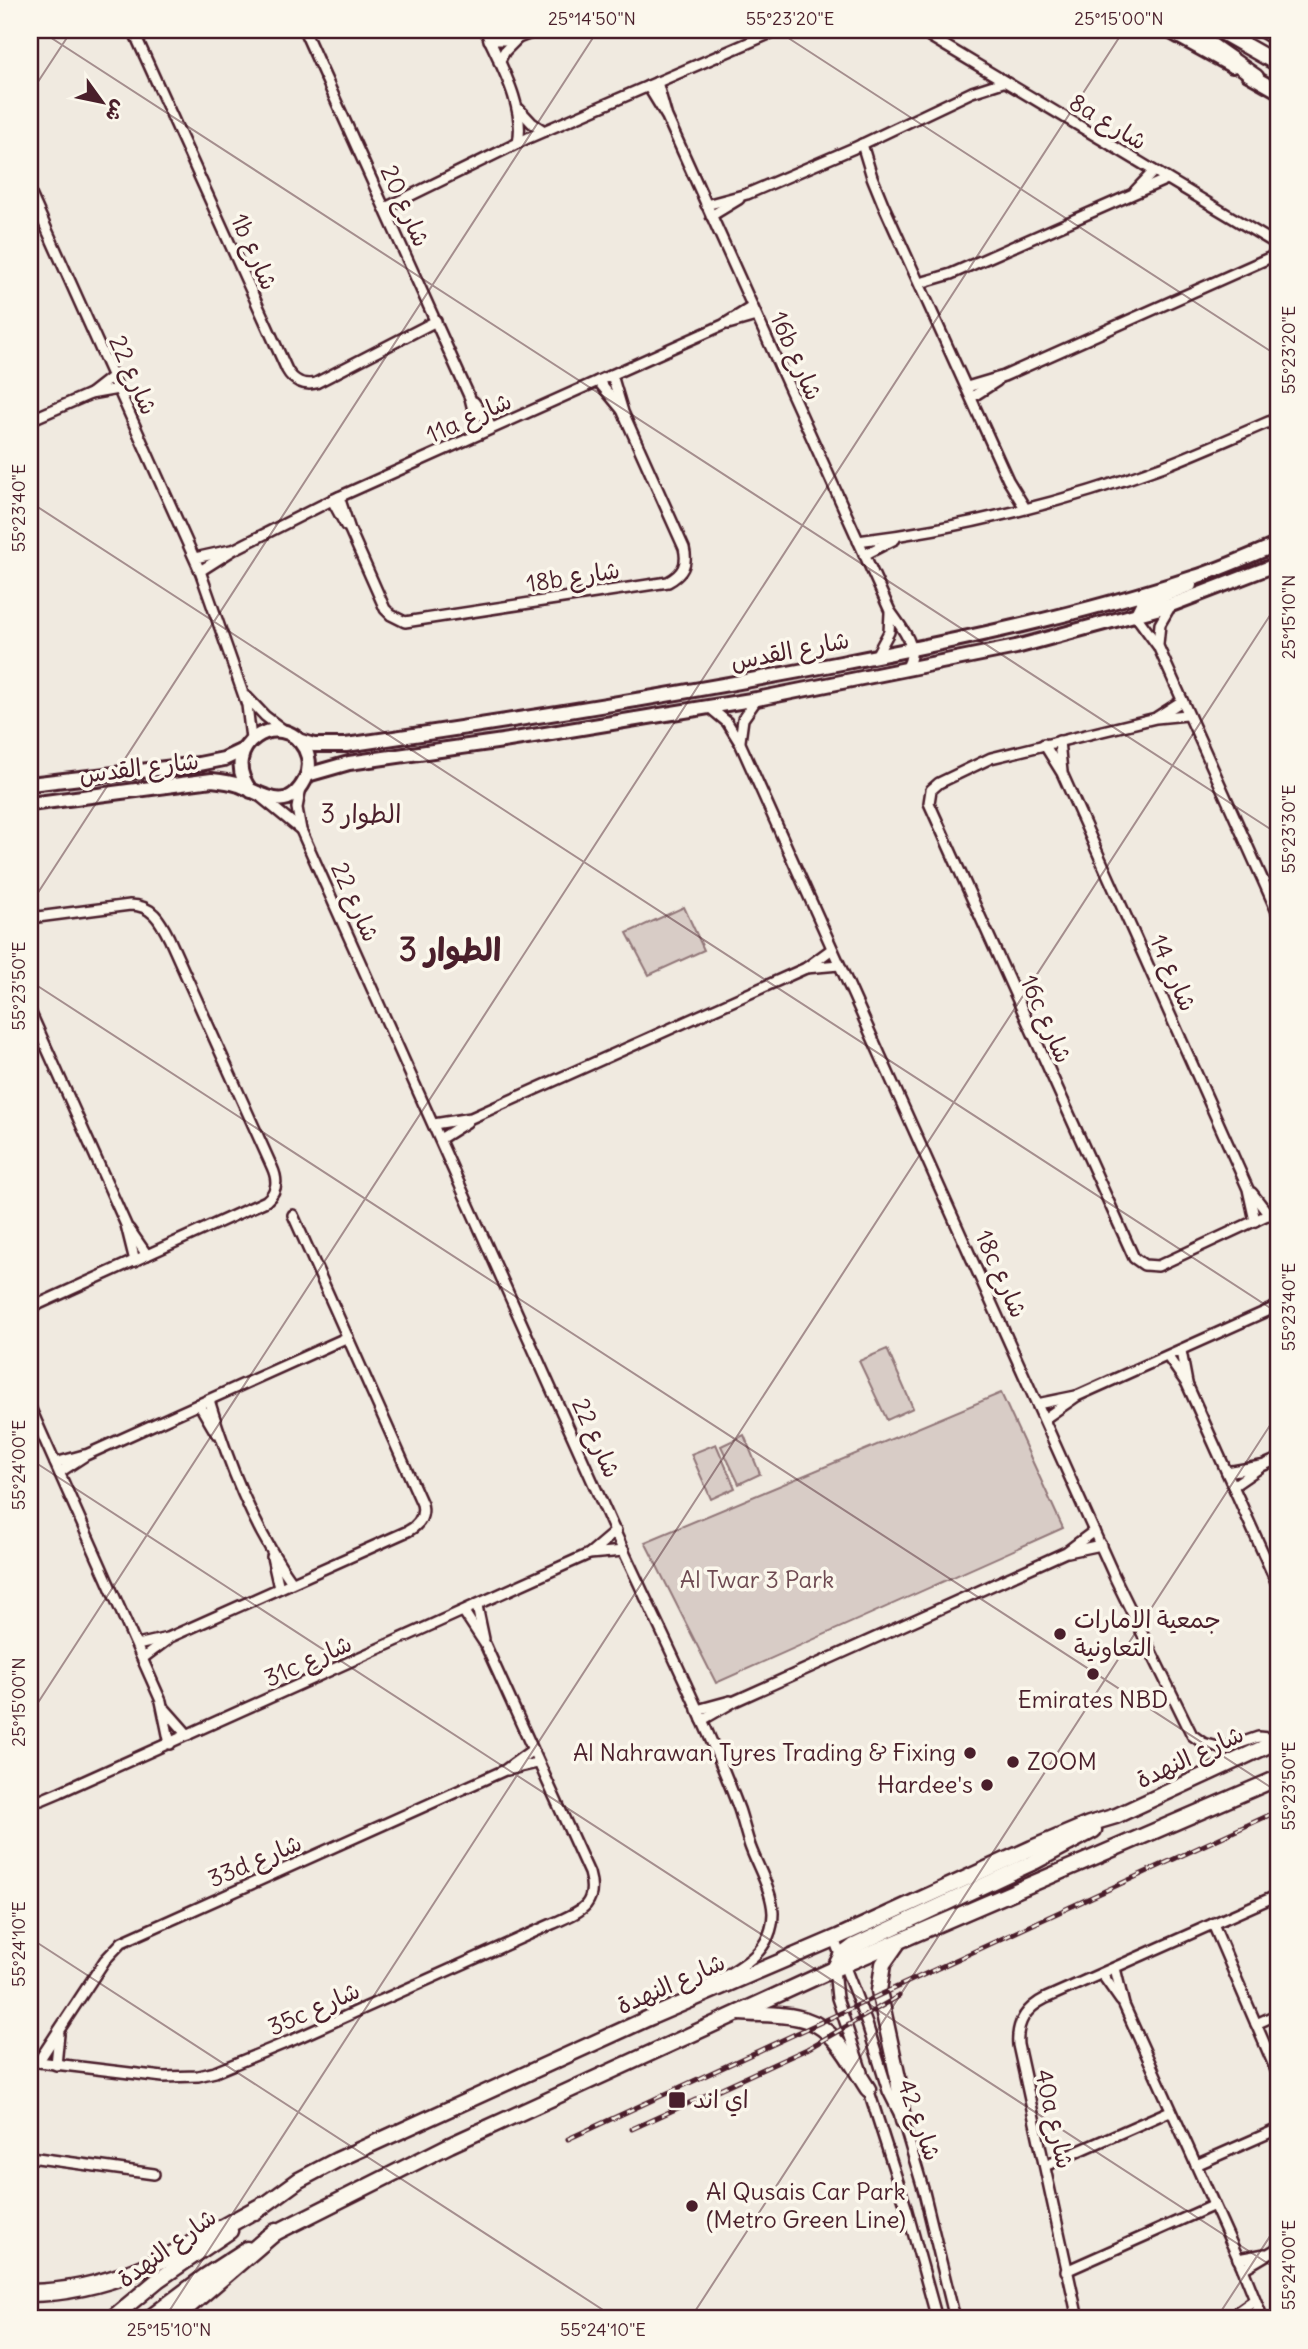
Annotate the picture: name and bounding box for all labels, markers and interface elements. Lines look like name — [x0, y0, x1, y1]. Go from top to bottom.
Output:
text: 25°14'50"N — [548, 7, 636, 30]
text: 55°23'20"E — [746, 7, 834, 30]
text: 25°15'00"N — [1074, 7, 1164, 30]
north arrow — [66, 66, 136, 136]
street label: 8a شارع — [1063, 86, 1153, 159]
text: ش — [100, 96, 132, 127]
street label: شارع 20 — [372, 160, 437, 252]
street label: 1b شارع — [222, 209, 285, 296]
street label: 16b شارع — [761, 306, 830, 406]
text: 55°23'20"E — [1277, 306, 1300, 394]
street label: شارع 22 — [100, 330, 165, 420]
street label: 11a شارع — [421, 385, 517, 452]
text: 55°23'40"E — [7, 464, 30, 552]
street label: 18b شارع — [524, 554, 622, 601]
text: 25°15'10"N — [1277, 575, 1300, 659]
street label: شارع القدس — [728, 624, 852, 679]
street label: شارع القدس — [77, 745, 201, 792]
text: 55°23'30"E — [1277, 784, 1300, 874]
district label: الطوار 3 — [321, 797, 401, 830]
street label: شارع 22 — [322, 857, 387, 947]
district label: الطوار 3 — [399, 929, 501, 970]
street label: شارع 14 — [1141, 929, 1204, 1017]
text: 55°23'50"E — [7, 941, 30, 1031]
street label: 16c شارع — [1012, 970, 1080, 1069]
street label: 18c شارع — [967, 1225, 1035, 1323]
text: 55°23'40"E — [1277, 1263, 1300, 1351]
street label: شارع 22 — [563, 1393, 628, 1483]
text: 55°24'00"E — [7, 1420, 30, 1510]
park label: Al Twar 3 Park — [680, 1564, 834, 1594]
place label: جمعية الامارات التعاونية — [1074, 1604, 1221, 1663]
marker: جمعية الامارات التعاونية — [1052, 1626, 1068, 1642]
street label: 31c شارع — [259, 1628, 357, 1695]
text: 25°15'00"N — [7, 1657, 30, 1747]
marker: Emirates NBD — [1085, 1666, 1101, 1682]
place label: Emirates NBD — [1018, 1684, 1168, 1714]
street label: شارع النهدة — [1131, 1718, 1249, 1797]
place label: Al Nahrawan Tyres Trading & Fixing — [573, 1737, 956, 1767]
text: 55°23'50"E — [1277, 1741, 1300, 1831]
marker: Al Nahrawan Tyres Trading & Fixing — [962, 1745, 978, 1761]
place label: ZOOM — [1027, 1746, 1097, 1776]
marker: ZOOM — [1005, 1754, 1021, 1770]
place label: Hardee's — [877, 1769, 973, 1799]
marker: Hardee's — [979, 1777, 995, 1793]
street label: 33d شارع — [203, 1827, 307, 1896]
text: 55°24'10"E — [7, 1901, 30, 1987]
street label: شارع النهدة — [612, 1946, 731, 2023]
street label: 35c شارع — [263, 1975, 365, 2044]
street label: 40a شارع — [1026, 2066, 1081, 2172]
street label: شارع 42 — [889, 2075, 949, 2166]
place label: اي اند — [693, 2084, 749, 2117]
marker: اي اند — [667, 2090, 687, 2110]
place label: Al Qusais Car Park (Metro Green Line) — [706, 2176, 906, 2234]
marker: Al Qusais Car Park (Metro Green Line) — [684, 2198, 700, 2214]
street label: شارع النهدة — [111, 2201, 224, 2296]
text: 55°24'00"E — [1277, 2220, 1300, 2310]
text: 25°15'10"N — [127, 2318, 211, 2341]
text: 55°24'10"E — [560, 2318, 646, 2341]

